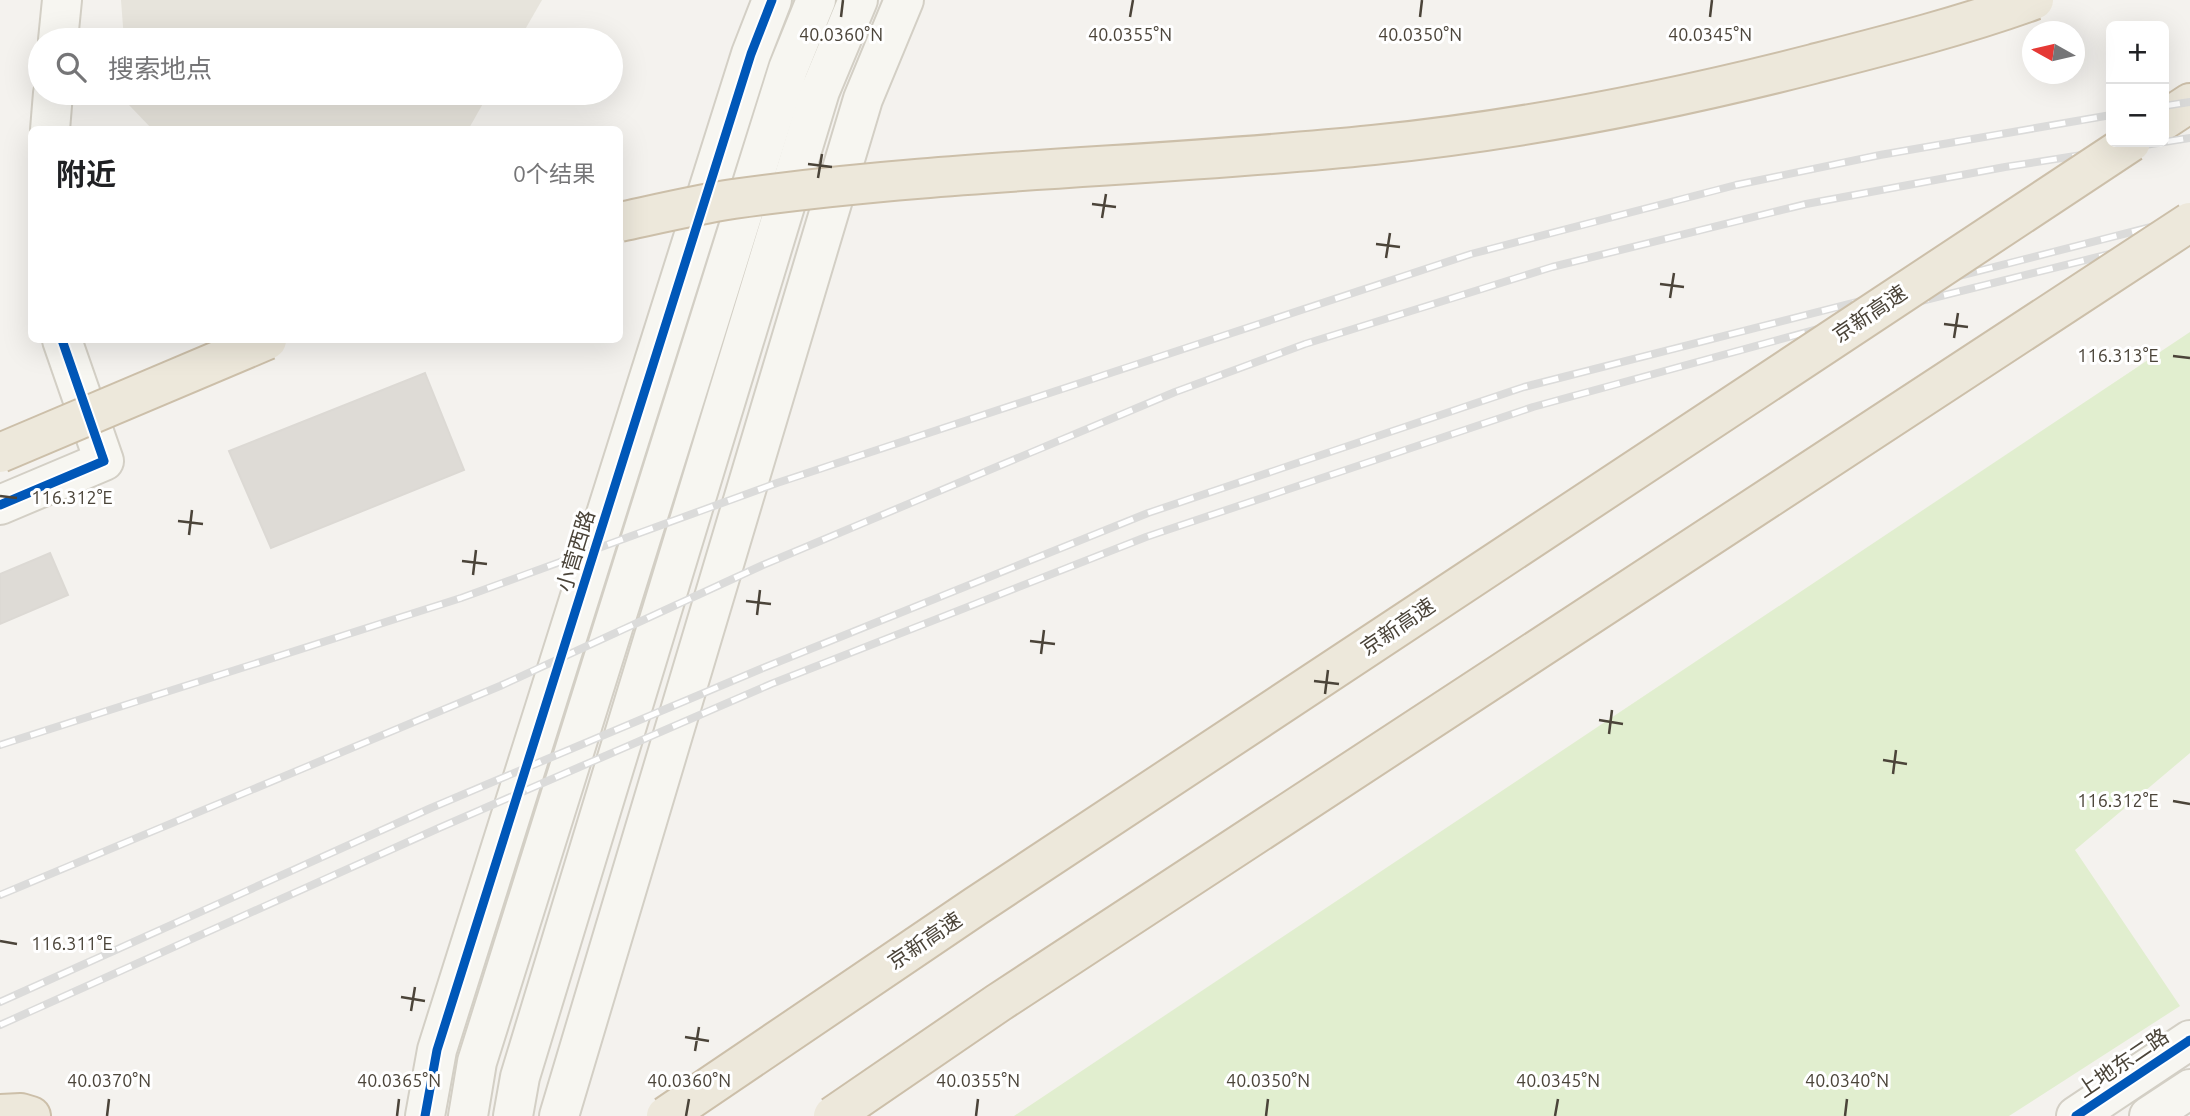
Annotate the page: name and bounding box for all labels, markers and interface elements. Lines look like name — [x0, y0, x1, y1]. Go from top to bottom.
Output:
north arrow — [2022, 21, 2085, 84]
map controls — [2106, 21, 2169, 147]
button: + — [2106, 21, 2169, 84]
text: 40.0360°N — [799, 24, 883, 44]
text: 40.0355°N — [1088, 24, 1172, 44]
text: 40.0350°N — [1378, 24, 1462, 44]
text: 40.0345°N — [1668, 24, 1752, 44]
search box — [28, 28, 623, 105]
icon: search — [52, 48, 90, 86]
text: 搜索地点 — [108, 54, 212, 83]
button: − — [2106, 84, 2169, 147]
text: 附近 — [56, 157, 116, 191]
text: 0个结果 — [513, 161, 595, 186]
street label: 京新高速 — [1828, 280, 1911, 347]
text: 116.313°E — [2077, 345, 2159, 365]
text: 116.312°E — [31, 487, 113, 507]
street label: 小营西路 — [551, 507, 599, 594]
street label: 京新高速 — [1356, 593, 1439, 660]
text: 116.312°E — [2077, 790, 2159, 810]
street label: 京新高速 — [883, 907, 966, 974]
text: 116.311°E — [31, 933, 113, 953]
street label: 上地东二路 — [2072, 1023, 2173, 1101]
text: 40.0370°N — [67, 1070, 151, 1090]
text: 40.0365°N — [357, 1070, 441, 1090]
text: 40.0360°N — [647, 1070, 731, 1090]
text: 40.0355°N — [936, 1070, 1020, 1090]
text: 40.0350°N — [1226, 1070, 1310, 1090]
text: 40.0345°N — [1516, 1070, 1600, 1090]
text: 40.0340°N — [1805, 1070, 1889, 1090]

